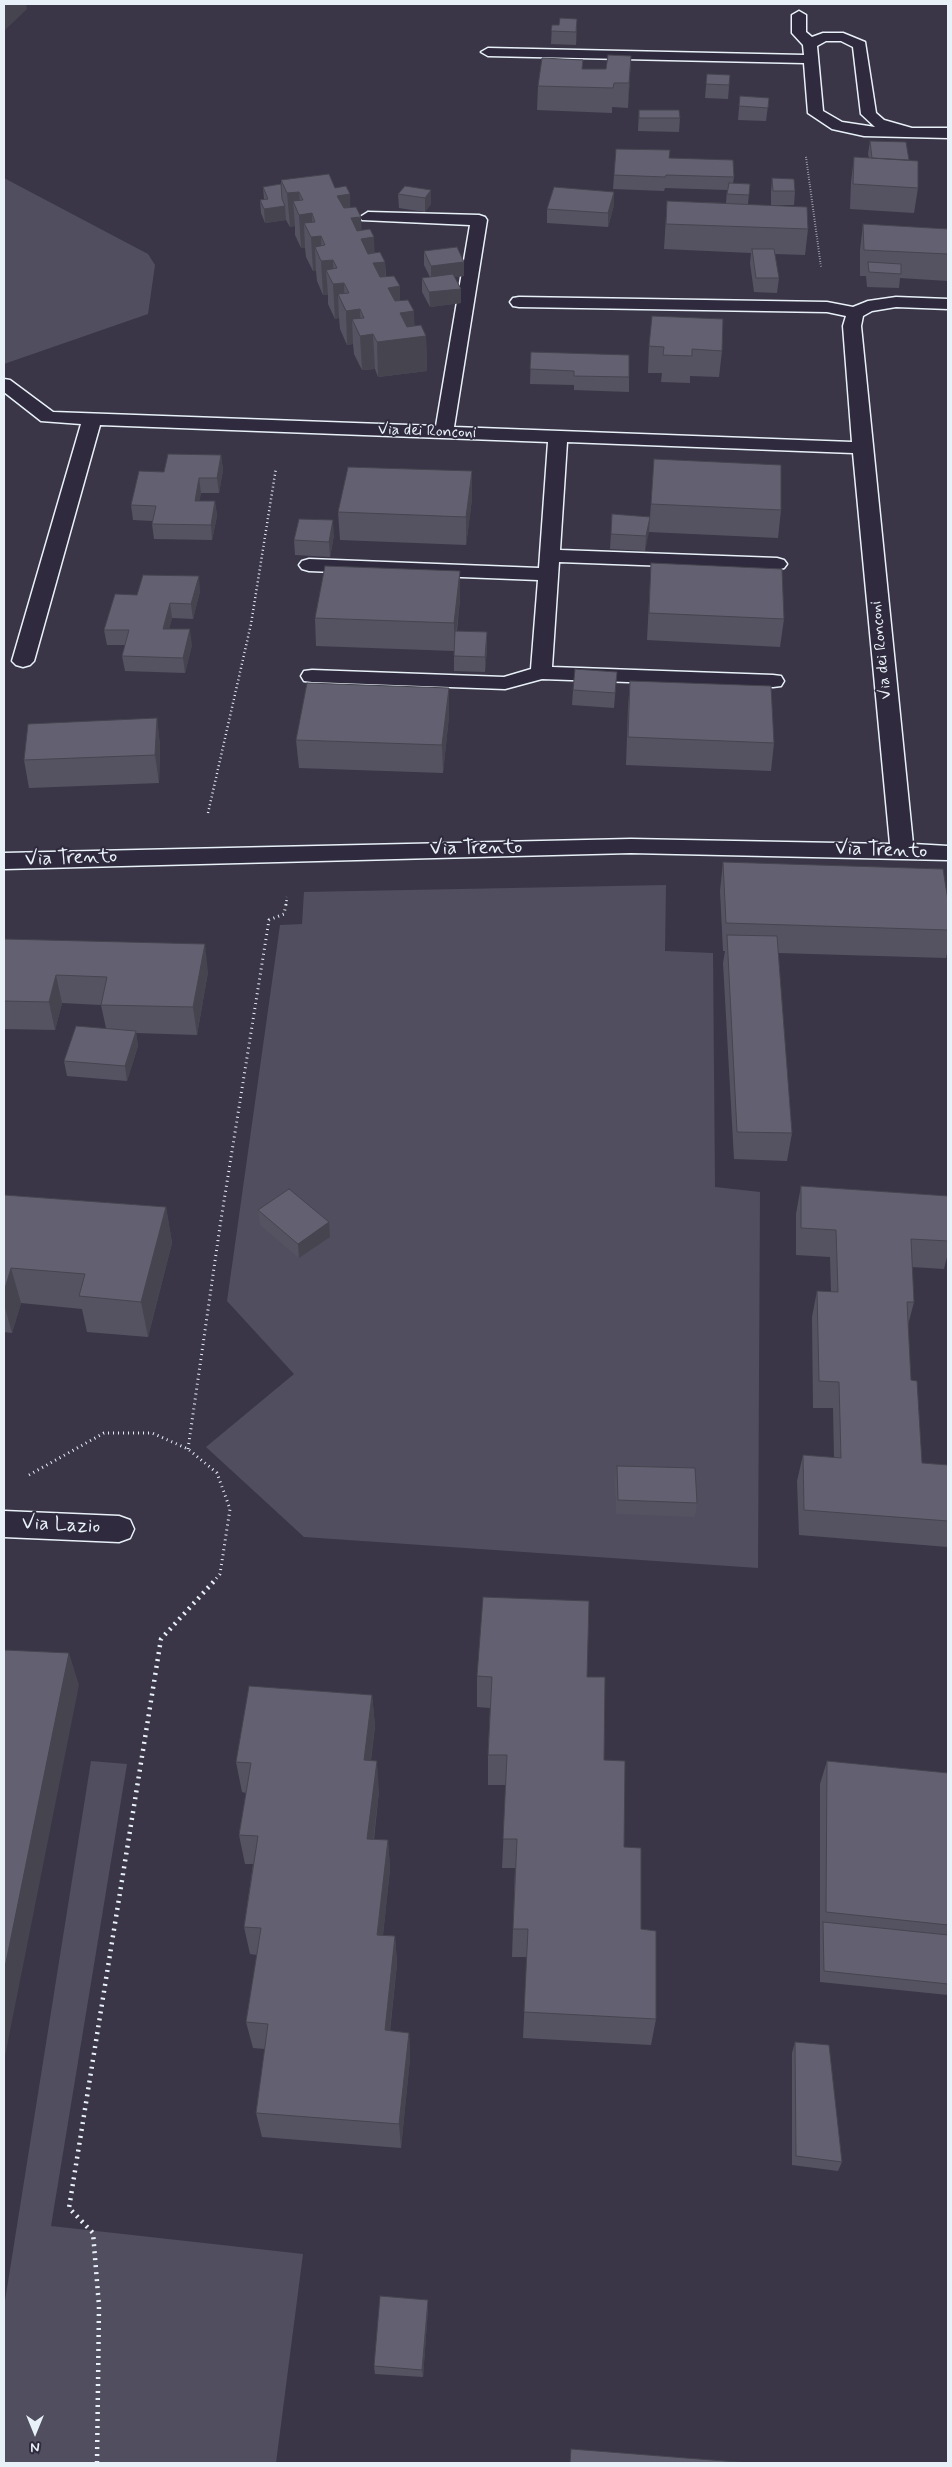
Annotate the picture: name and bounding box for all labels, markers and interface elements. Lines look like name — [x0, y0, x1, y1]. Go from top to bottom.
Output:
street label: Via dei Ronconi — [377, 421, 477, 443]
street label: Via dei Ronconi — [867, 600, 897, 700]
street label: Via Trento — [430, 836, 522, 862]
street label: Via Trento — [834, 837, 928, 865]
street label: Via Trento — [24, 845, 118, 873]
street label: Via Lazio — [21, 1512, 101, 1540]
north arrow — [10, 2407, 60, 2457]
text: N — [30, 2438, 40, 2456]

